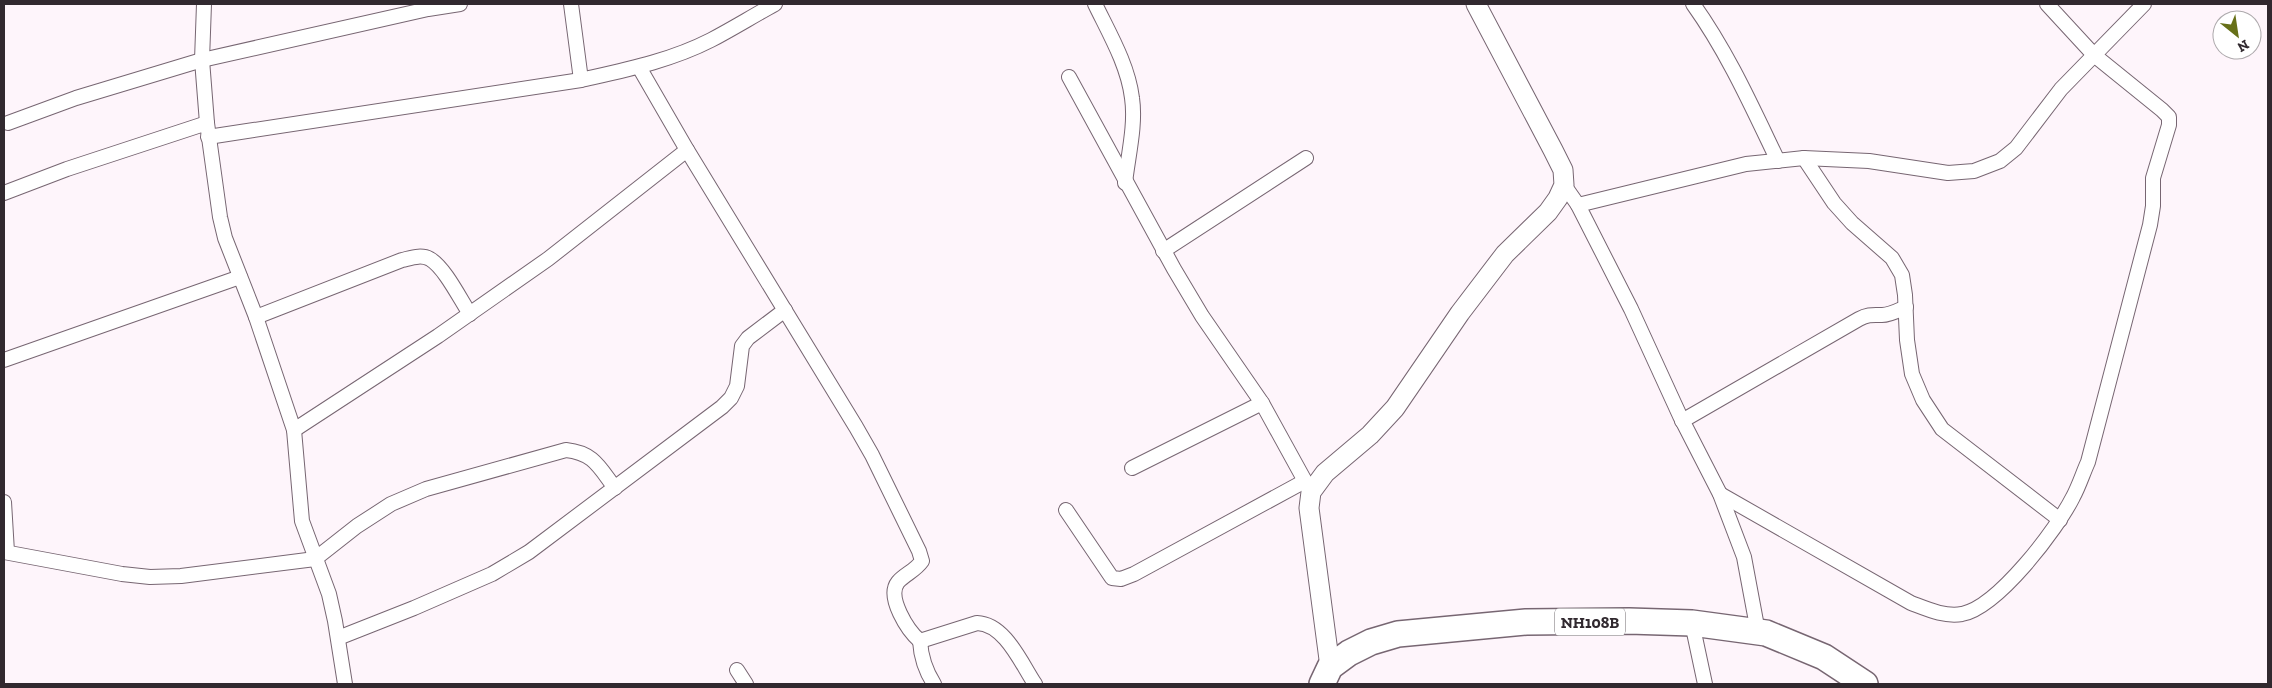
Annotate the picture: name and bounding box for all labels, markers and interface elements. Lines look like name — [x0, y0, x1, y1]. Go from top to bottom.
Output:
north arrow — [2212, 10, 2262, 60]
text: N — [2234, 36, 2252, 56]
road number: NH108B — [1555, 608, 1625, 636]

